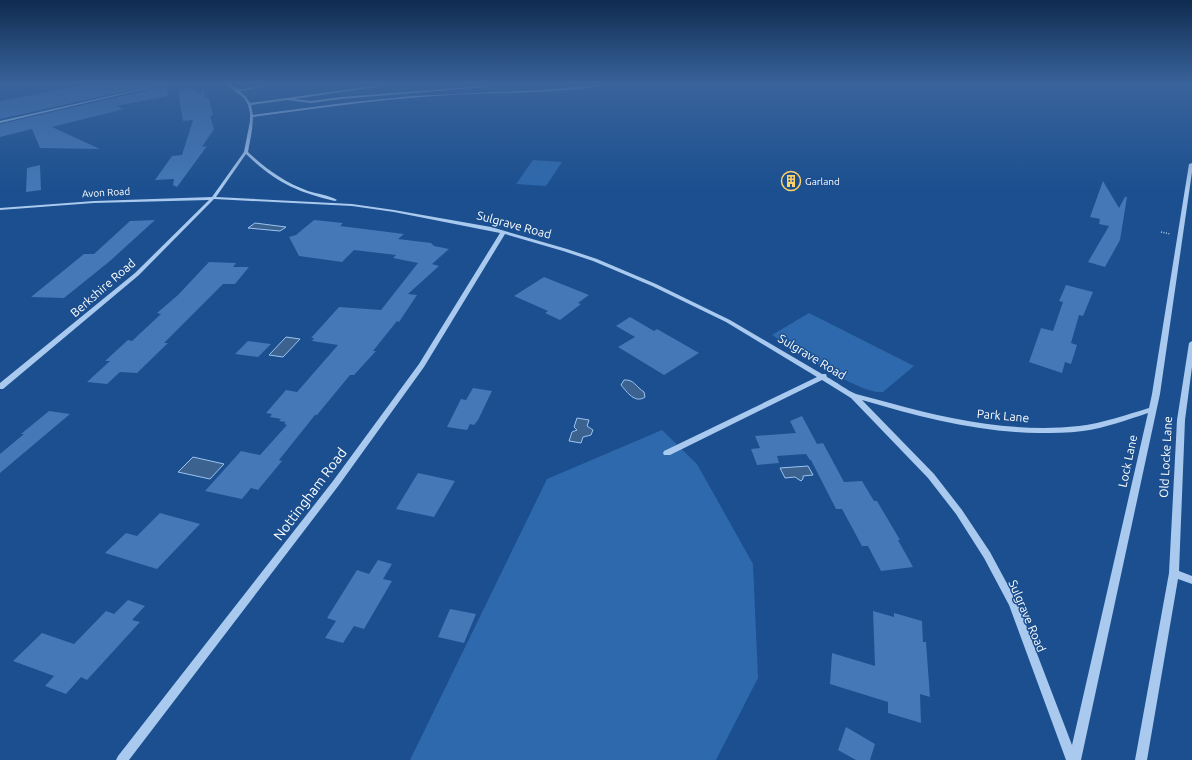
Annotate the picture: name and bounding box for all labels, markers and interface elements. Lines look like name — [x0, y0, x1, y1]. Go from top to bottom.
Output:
building icon: Garland — [780, 170, 802, 192]
place label: Garland — [805, 176, 840, 187]
street label: Avon Road — [82, 186, 130, 199]
street label: Sulgrave Road — [475, 208, 553, 241]
street label: Berkshire Road — [68, 256, 138, 319]
street label: Sulgrave Road — [776, 331, 848, 382]
street label: Park Lane — [976, 407, 1030, 424]
street label: Old Locke Lane — [1157, 416, 1174, 498]
street label: Lock Lane — [1116, 433, 1139, 488]
street label: Nottingham Road — [270, 445, 350, 543]
street label: Sulgrave Road — [1006, 578, 1048, 654]

